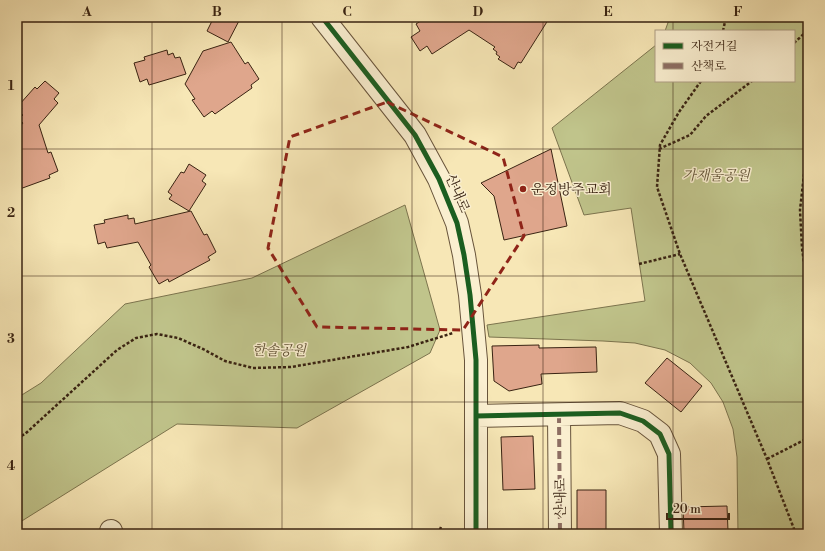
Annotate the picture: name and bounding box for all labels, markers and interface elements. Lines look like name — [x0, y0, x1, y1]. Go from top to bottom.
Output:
text: A — [81, 4, 92, 20]
text: B — [212, 4, 222, 20]
text: C — [342, 4, 352, 20]
text: D — [473, 4, 483, 20]
text: E — [603, 4, 613, 20]
text: F — [733, 4, 743, 20]
legend — [655, 30, 795, 82]
text: 자전거길 — [691, 39, 737, 54]
text: 산책로 — [691, 59, 726, 74]
text: 1 — [8, 78, 15, 94]
park label: 가재울공원 — [682, 167, 751, 185]
street label: 산내로 — [441, 171, 473, 216]
place label: 운정방주교회 — [531, 181, 612, 199]
marker: 운정방주교회 — [518, 184, 528, 194]
text: 2 — [7, 205, 15, 221]
text: 3 — [7, 331, 15, 347]
park label: 한솔공원 — [252, 342, 308, 360]
text: 4 — [7, 458, 16, 474]
street label: 산내로 — [552, 477, 570, 518]
scale bar — [667, 495, 729, 521]
text: 20 m — [673, 502, 701, 517]

